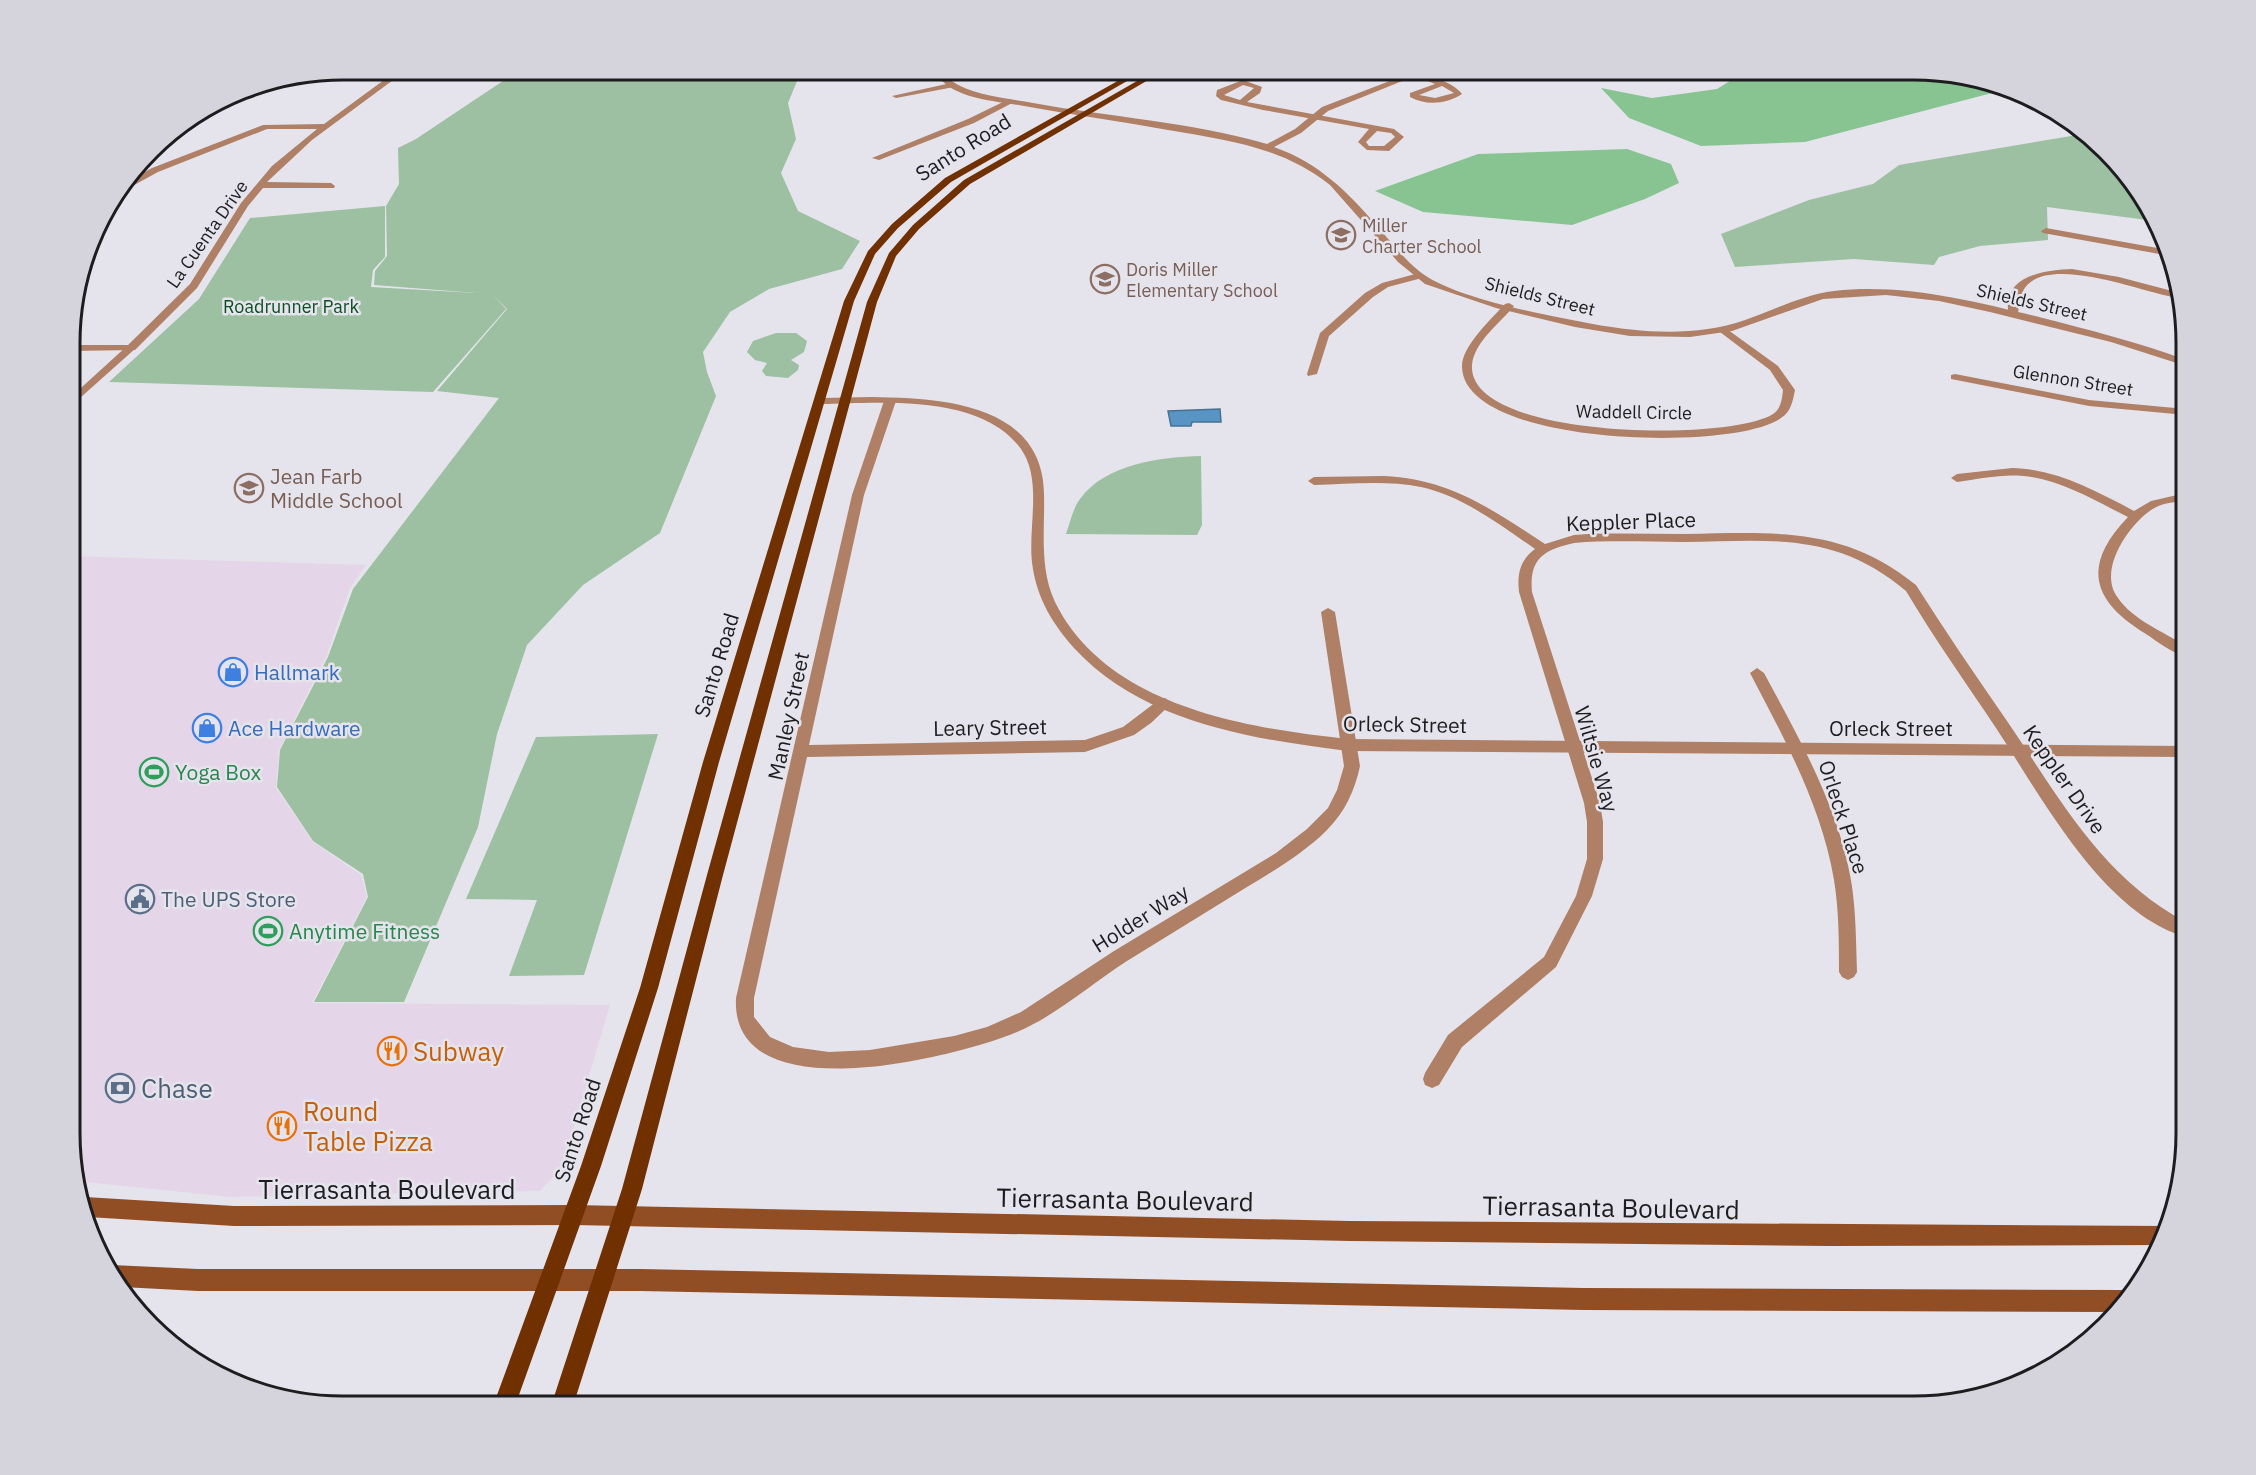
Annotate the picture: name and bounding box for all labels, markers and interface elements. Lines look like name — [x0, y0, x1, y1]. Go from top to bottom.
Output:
street label: Santo Road — [910, 107, 1016, 187]
street label: La Cuenta Drive — [161, 176, 253, 292]
place label: Miller Charter School — [1362, 214, 1482, 258]
school or university icon: Miller Charter School — [1325, 219, 1357, 251]
place label: Doris Miller Elementary School — [1126, 258, 1278, 302]
school or university icon: Doris Miller Elementary School — [1089, 263, 1121, 295]
street label: Shields Street — [1482, 271, 1598, 321]
street label: Shields Street — [1974, 278, 2090, 326]
park label: Roadrunner Park — [223, 295, 359, 318]
street label: Glennon Street — [2011, 359, 2135, 401]
street label: Waddell Circle — [1576, 399, 1692, 425]
place label: Jean Farb Middle School — [270, 462, 403, 514]
school or university icon: Jean Farb Middle School — [233, 472, 265, 504]
street label: Keppler Place — [1565, 505, 1697, 537]
street label: Santo Road — [687, 609, 745, 721]
street label: Manley Street — [761, 649, 815, 783]
shop icon: Hallmark — [217, 656, 249, 688]
place label: Hallmark — [254, 658, 340, 686]
street label: Wiltsie Way — [1569, 703, 1626, 816]
street label: Orleck Street — [1343, 709, 1467, 739]
shop icon: Ace Hardware — [191, 712, 223, 744]
street label: Leary Street — [933, 712, 1047, 742]
place label: Ace Hardware — [228, 714, 361, 742]
street label: Orleck Street — [1829, 714, 1953, 742]
street label: Keppler Drive — [2017, 719, 2113, 839]
sports icon: Yoga Box — [138, 756, 170, 788]
street label: Orleck Place — [1812, 757, 1876, 877]
place label: Yoga Box — [175, 758, 262, 786]
street label: Holder Way — [1086, 877, 1194, 959]
public building icon: The UPS Store — [124, 883, 156, 915]
place label: The UPS Store — [161, 885, 296, 913]
sports icon: Anytime Fitness — [252, 915, 284, 947]
place label: Anytime Fitness — [289, 917, 440, 945]
place label: Subway — [413, 1034, 504, 1068]
restaurant icon: Subway — [376, 1035, 408, 1067]
place label: Chase — [141, 1071, 213, 1105]
bank icon: Chase — [104, 1072, 136, 1104]
street label: Santo Road — [547, 1074, 607, 1186]
place label: Round Table Pizza — [303, 1094, 433, 1158]
restaurant icon: Round Table Pizza — [266, 1110, 298, 1142]
street label: Tierrasanta Boulevard — [258, 1172, 516, 1206]
street label: Tierrasanta Boulevard — [996, 1180, 1254, 1218]
street label: Tierrasanta Boulevard — [1482, 1188, 1740, 1226]

